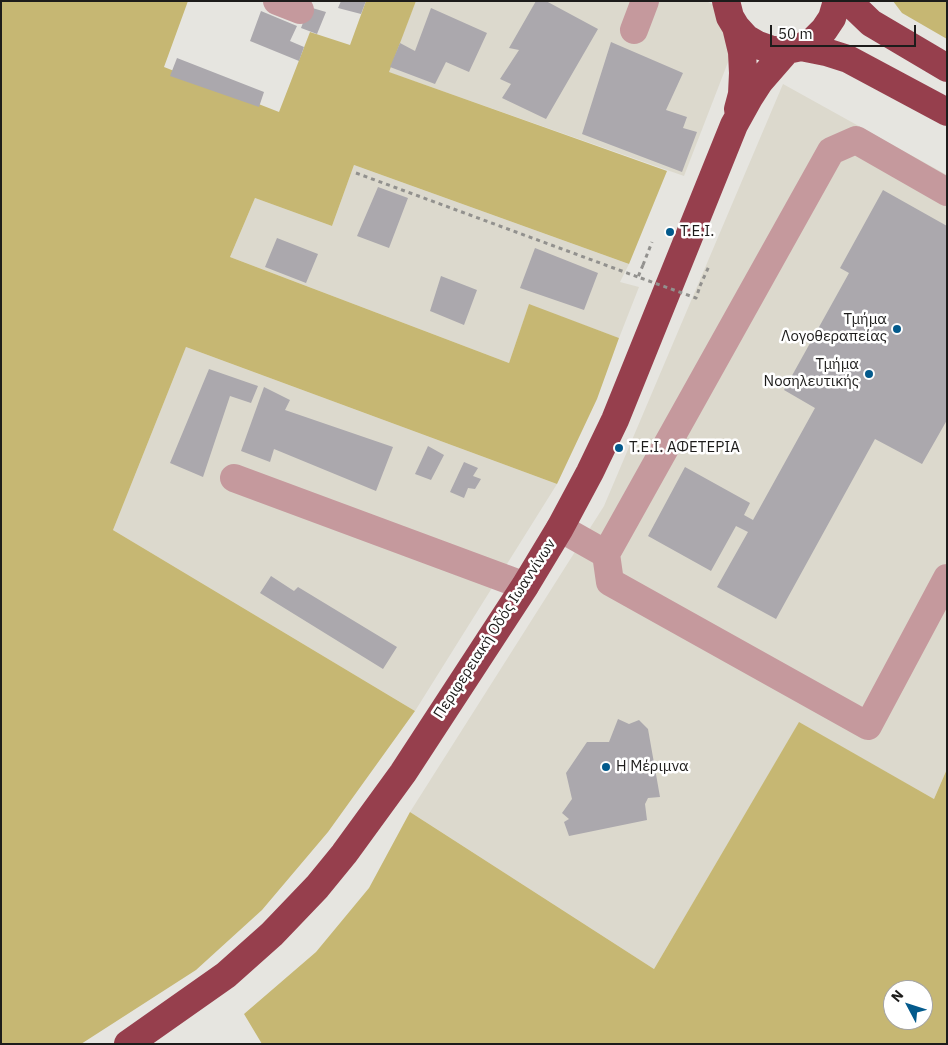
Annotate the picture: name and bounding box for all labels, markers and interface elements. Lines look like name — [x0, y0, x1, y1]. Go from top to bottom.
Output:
scale bar — [773, 15, 919, 47]
text: 50 m — [778, 24, 813, 43]
place label: Τ.Ε.Ι. — [680, 223, 714, 241]
marker: Τ.Ε.Ι. — [664, 226, 676, 238]
place label: Τμήμα Λογοθεραπείας — [781, 311, 887, 346]
marker: Τμήμα Λογοθεραπείας — [891, 323, 903, 335]
place label: Τμήμα Νοσηλευτικής — [764, 356, 859, 391]
marker: Τμήμα Νοσηλευτικής — [863, 368, 875, 380]
place label: Τ.Ε.Ι. ΑΦΕΤΕΡΙΑ — [629, 439, 740, 457]
marker: Τ.Ε.Ι. ΑΦΕΤΕΡΙΑ — [613, 442, 625, 454]
street label: Περιφερειακή Οδός Ιωαννίνων — [430, 536, 560, 722]
place label: Η Μέριμνα — [616, 758, 689, 776]
marker: Η Μέριμνα — [600, 761, 612, 773]
north arrow — [883, 980, 933, 1030]
text: N — [887, 986, 907, 1006]

